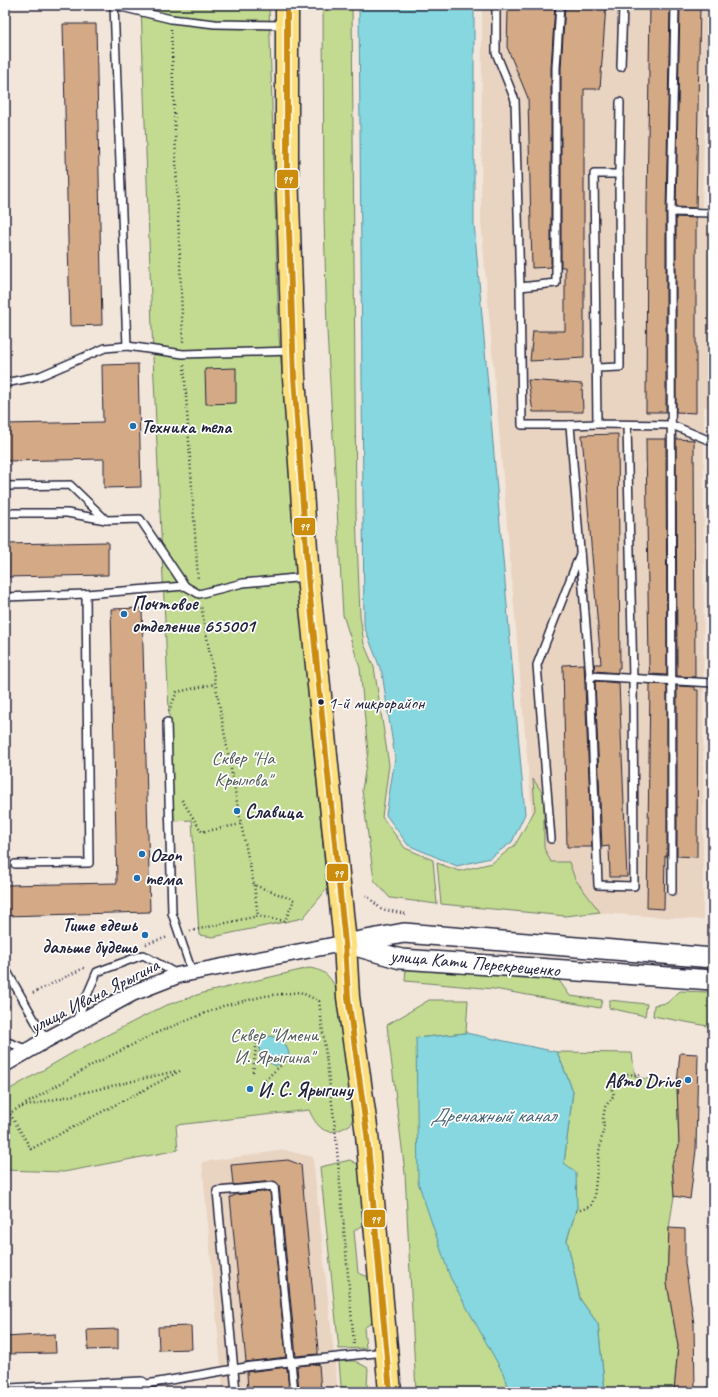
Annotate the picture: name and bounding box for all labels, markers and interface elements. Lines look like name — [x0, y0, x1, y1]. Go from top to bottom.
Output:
line badge: 99 — [276, 169, 299, 189]
text: 99 — [282, 172, 293, 186]
place label: Техника тела — [141, 415, 233, 439]
marker: Техника тела — [128, 421, 138, 431]
line badge: 99 — [293, 517, 316, 536]
text: 99 — [299, 519, 310, 533]
place label: Почтовое отделение 655001 — [132, 592, 257, 638]
marker: Почтовое отделение 655001 — [119, 609, 129, 619]
place label: 1-й микрорайон — [328, 692, 426, 714]
marker: 1-й микрорайон — [316, 697, 326, 707]
park label: Сквер "На Крылова" — [211, 746, 276, 792]
place label: Славица — [245, 800, 304, 824]
marker: Славица — [232, 806, 242, 816]
place label: Ozon — [150, 843, 182, 867]
marker: Ozon — [137, 849, 147, 859]
line badge: 99 — [326, 863, 349, 882]
text: 99 — [333, 866, 344, 880]
place label: тема — [145, 867, 184, 891]
marker: тема — [132, 873, 142, 883]
place label: Тише едешь дальше будешь — [42, 913, 138, 959]
marker: Тише едешь дальше будешь — [140, 930, 150, 940]
street label: улица Кати Перекрещенко — [388, 944, 562, 982]
street label: улица Ивана Ярыгина — [25, 952, 164, 1039]
park label: Сквер "Имени И. Ярыгина" — [230, 1023, 320, 1069]
place label: Авто Drive — [605, 1069, 682, 1093]
marker: Авто Drive — [683, 1075, 693, 1085]
place label: И. С. Ярыгину — [258, 1078, 355, 1102]
marker: И. С. Ярыгину — [245, 1084, 255, 1094]
water label: Дренажный канал — [430, 1103, 559, 1128]
line badge: 99 — [363, 1209, 386, 1228]
text: 99 — [370, 1212, 381, 1226]

